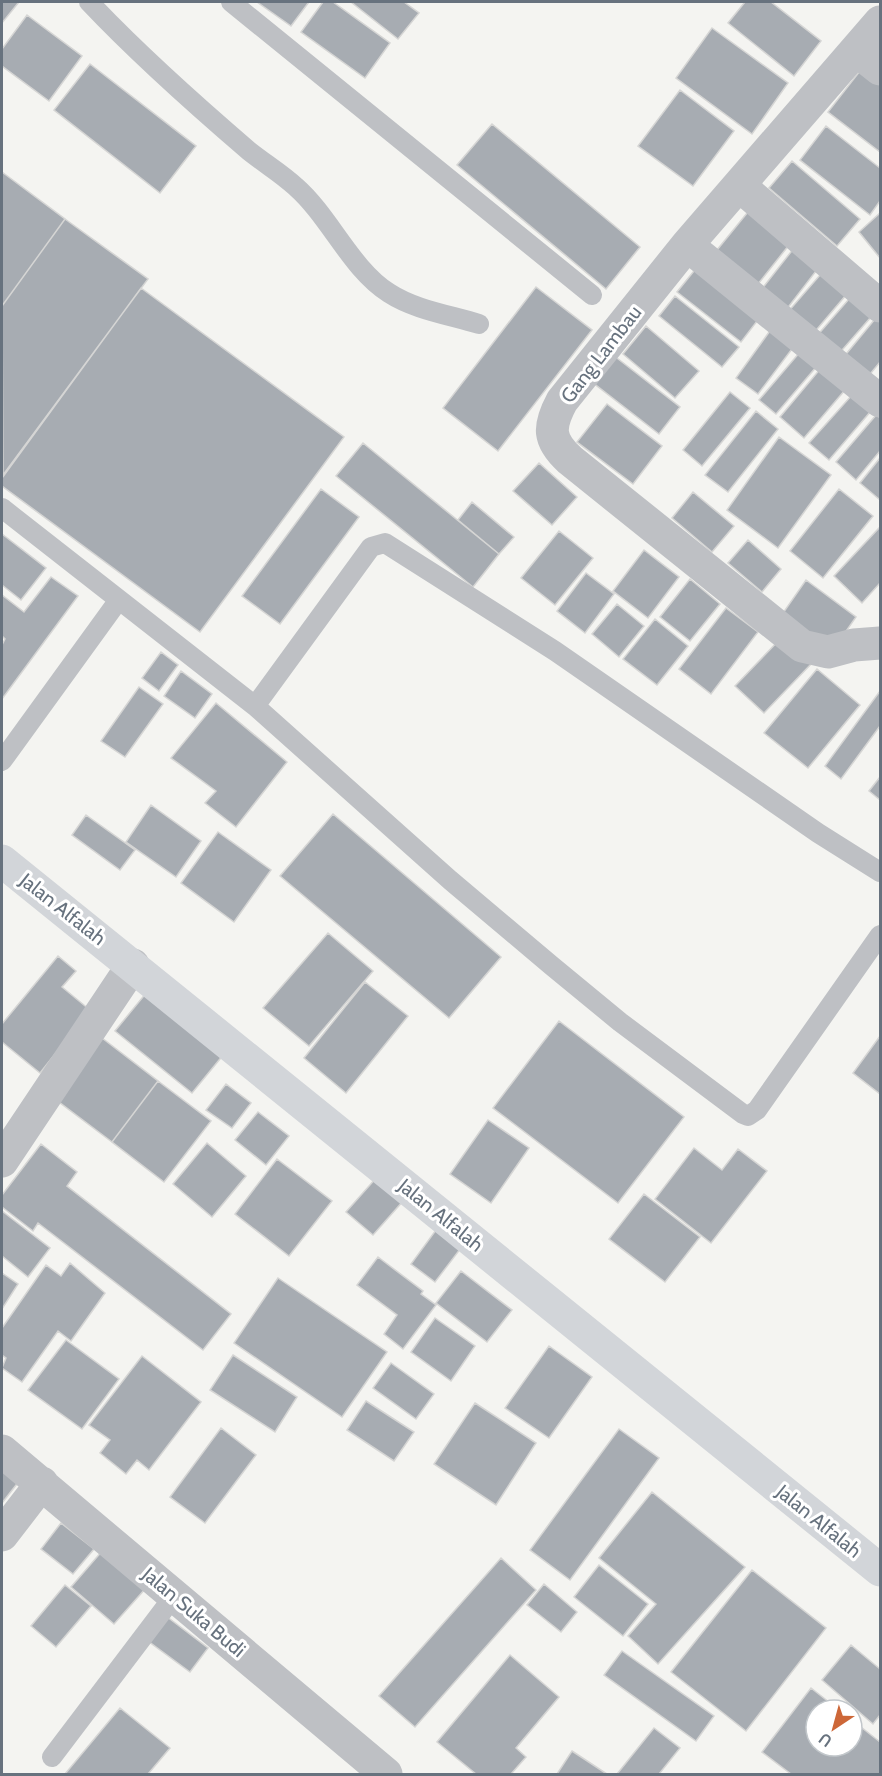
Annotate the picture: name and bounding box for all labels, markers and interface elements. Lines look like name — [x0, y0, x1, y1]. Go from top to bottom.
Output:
street label: Gang Lambau — [556, 301, 646, 407]
street label: Jalan Alfalah — [14, 867, 111, 950]
street label: Jalan Alfalah — [393, 1173, 488, 1257]
street label: Jalan Alfalah — [771, 1479, 866, 1563]
street label: Jalan Suka Budi — [137, 1561, 250, 1662]
north arrow — [804, 1698, 864, 1758]
text: U — [815, 1729, 836, 1751]

